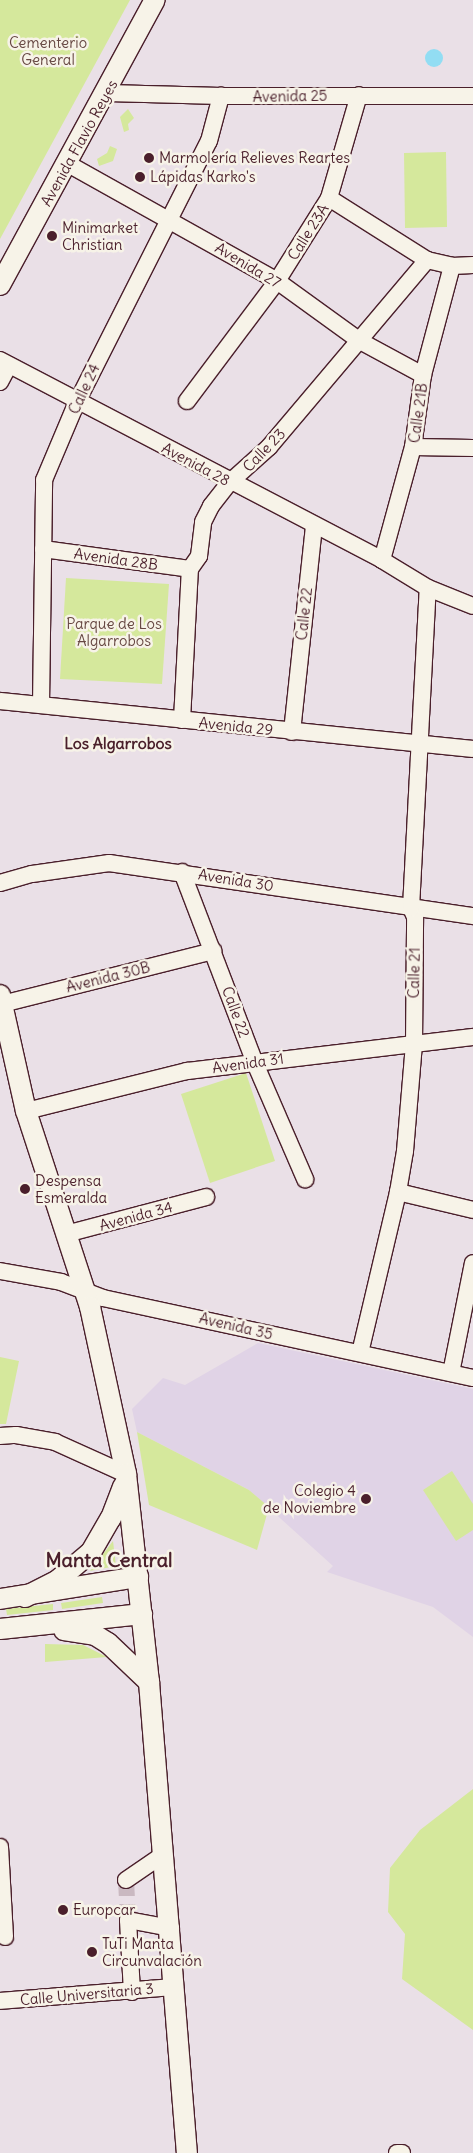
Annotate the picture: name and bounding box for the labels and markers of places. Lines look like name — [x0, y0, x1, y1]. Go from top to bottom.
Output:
place label: Marmolería Relieves Reartes — [159, 149, 350, 167]
marker: Marmolería Relieves Reartes — [143, 152, 155, 164]
place label: Lápidas Karko's — [150, 168, 256, 186]
marker: Lápidas Karko's — [134, 171, 146, 183]
place label: Minimarket Christian — [62, 218, 138, 253]
marker: Minimarket Christian — [46, 230, 58, 242]
place label: Despensa Esmeralda — [35, 1171, 107, 1206]
marker: Despensa Esmeralda — [19, 1183, 31, 1195]
place label: Colegio 4 de Noviembre — [263, 1481, 356, 1516]
marker: Colegio 4 de Noviembre — [360, 1493, 372, 1505]
place label: Europcar — [73, 1901, 135, 1919]
marker: Europcar — [57, 1904, 69, 1916]
place label: TuTi Manta Circunvalación — [102, 1934, 202, 1969]
marker: TuTi Manta Circunvalación — [86, 1946, 98, 1958]

